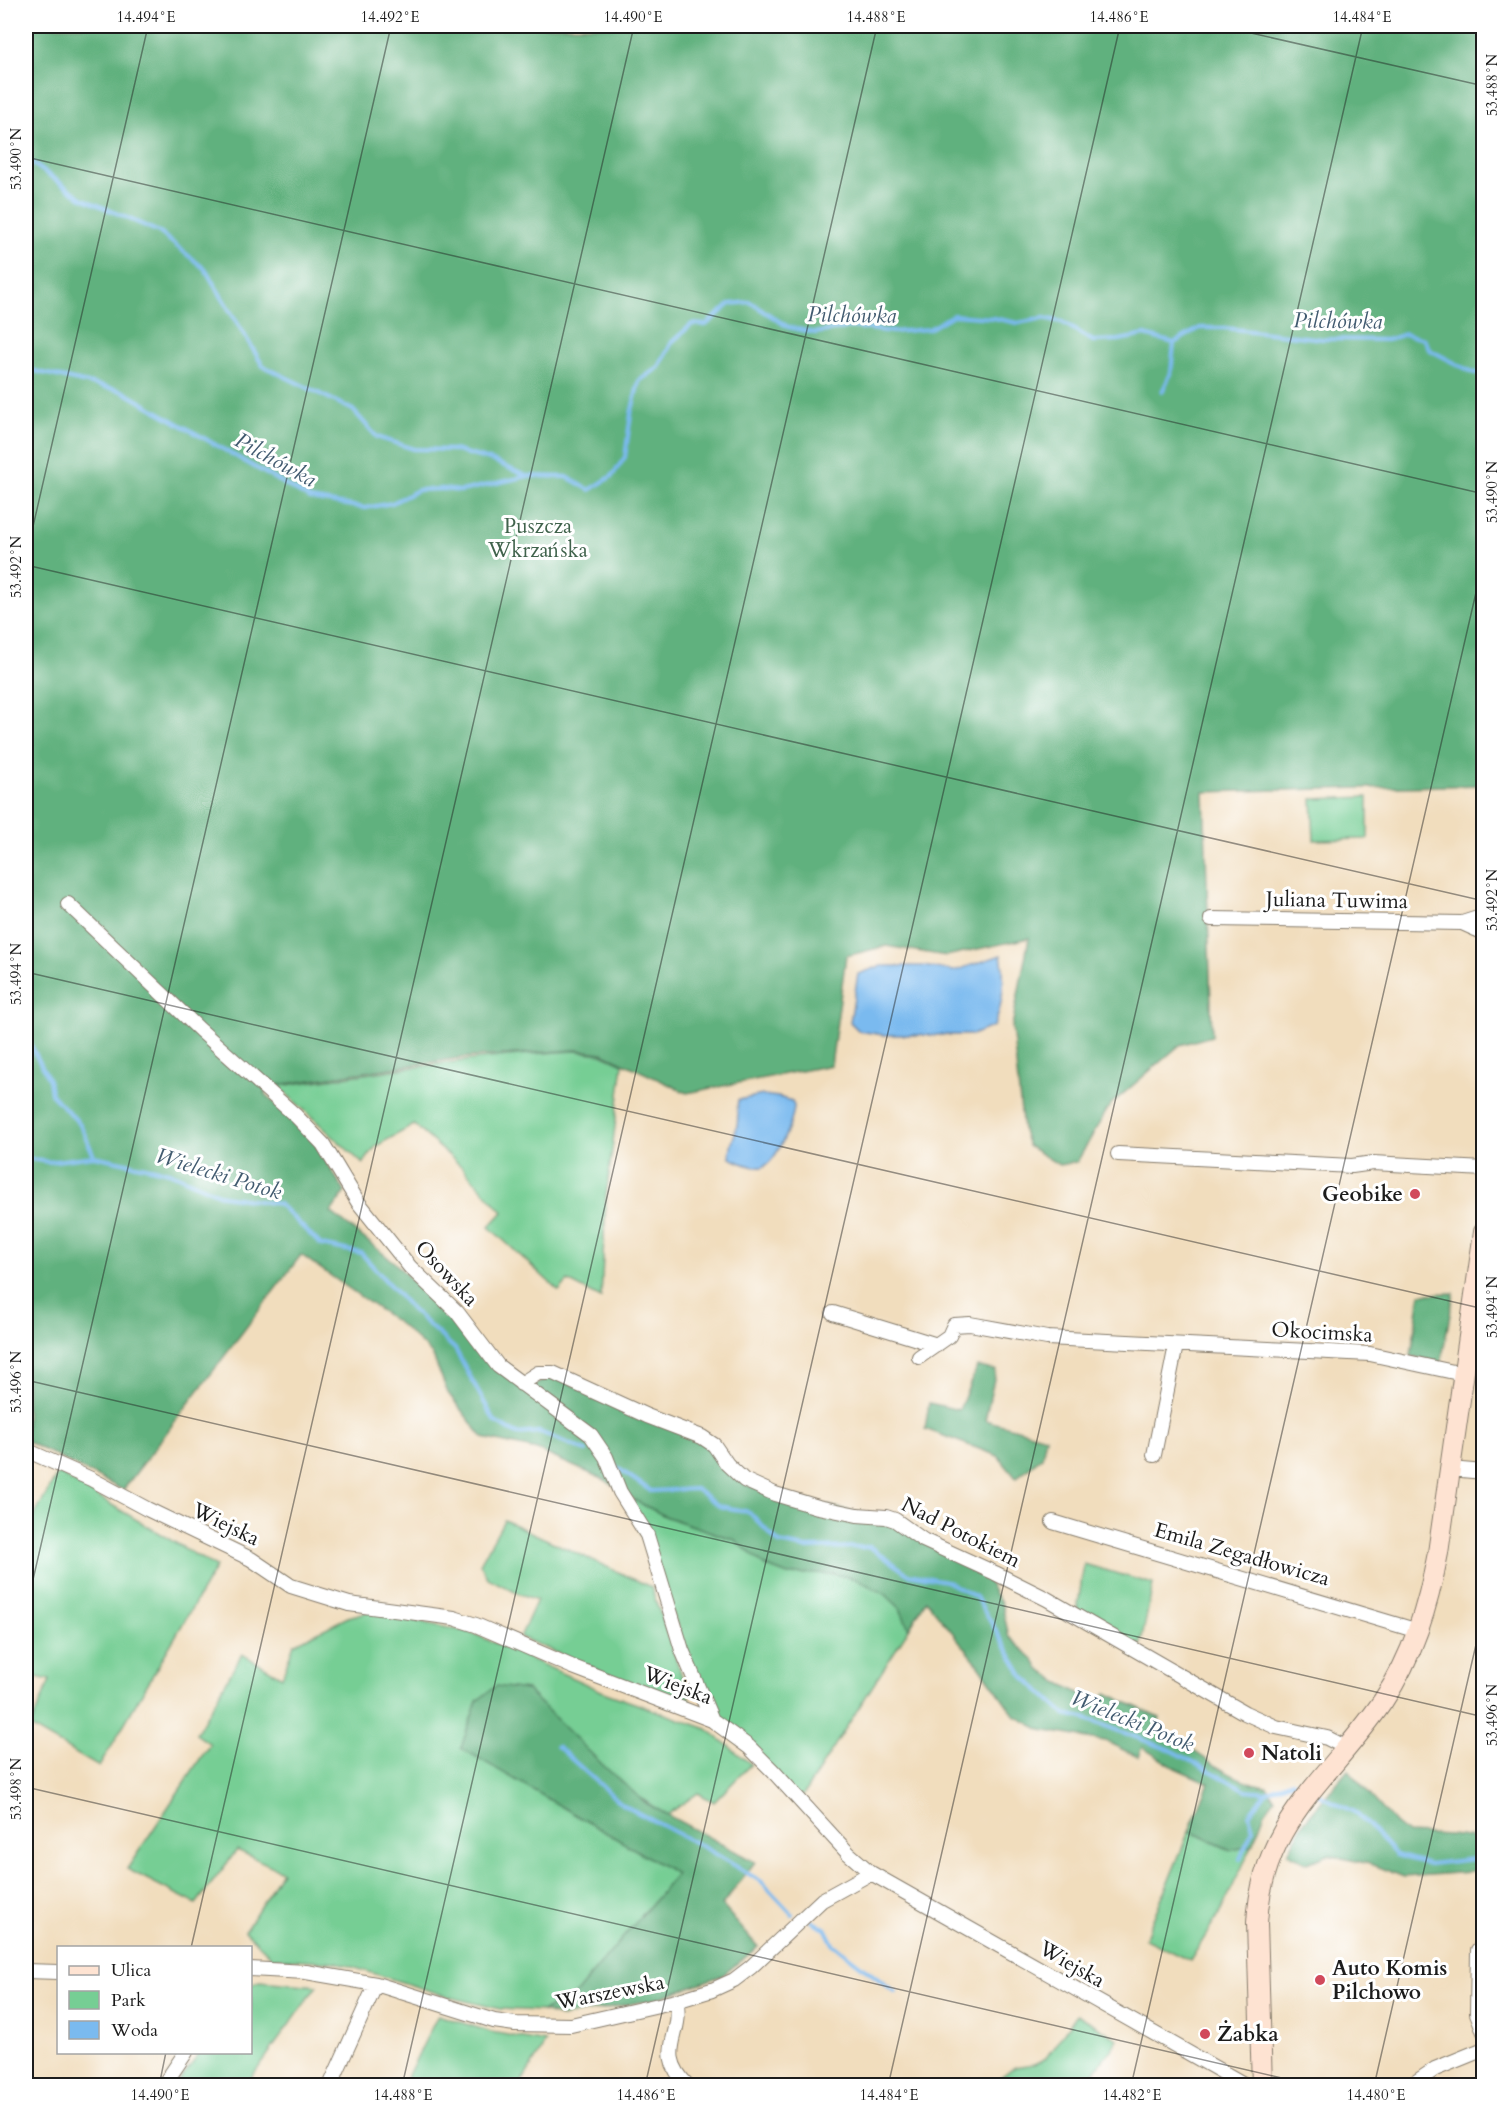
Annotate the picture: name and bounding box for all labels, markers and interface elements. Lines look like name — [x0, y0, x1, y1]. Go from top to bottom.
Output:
text: 14.494°E — [116, 7, 176, 27]
text: 14.492°E — [360, 7, 420, 27]
text: 14.490°E — [603, 7, 663, 27]
text: 14.488°E — [846, 7, 906, 27]
text: 14.486°E — [1089, 7, 1149, 27]
text: 14.484°E — [1332, 7, 1392, 27]
text: 53.488°N — [1482, 53, 1502, 116]
text: 53.490°N — [6, 127, 26, 190]
water label: Pilchówka — [807, 299, 897, 331]
water label: Pilchówka — [1293, 305, 1383, 337]
water label: Pilchówka — [229, 425, 322, 495]
text: 53.490°N — [1482, 460, 1502, 523]
park label: Puszcza Wkrzańska — [487, 512, 588, 565]
text: 53.492°N — [6, 535, 26, 598]
text: 53.492°N — [1482, 868, 1502, 931]
street label: Juliana Tuwima — [1263, 885, 1408, 916]
text: 53.494°N — [6, 942, 26, 1005]
water label: Wielecki Potok — [152, 1141, 286, 1207]
place label: Geobike — [1322, 1180, 1403, 1209]
marker: Geobike — [1408, 1187, 1422, 1201]
street label: Osowska — [409, 1234, 485, 1313]
text: 53.494°N — [1482, 1275, 1502, 1338]
street label: Okocimska — [1271, 1315, 1373, 1350]
text: 53.496°N — [6, 1350, 26, 1413]
street label: Nad Potokiem — [896, 1490, 1025, 1575]
street label: Wiejska — [186, 1495, 264, 1553]
street label: Emila Zegadłowicza — [1151, 1516, 1333, 1593]
street label: Wiejska — [638, 1659, 717, 1712]
water label: Wielecki Potok — [1067, 1683, 1199, 1759]
text: 53.496°N — [1482, 1683, 1502, 1746]
place label: Natoli — [1261, 1739, 1322, 1768]
marker: Natoli — [1242, 1746, 1256, 1760]
text: 53.498°N — [6, 1757, 26, 1820]
street label: Wiejska — [1033, 1933, 1110, 1995]
legend — [57, 1946, 252, 2054]
place label: Auto Komis Pilchowo — [1332, 1954, 1447, 2007]
text: Ulica — [111, 1958, 152, 1983]
street label: Warszewska — [552, 1968, 667, 2017]
marker: Auto Komis Pilchowo — [1313, 1973, 1327, 1987]
text: Park — [111, 1988, 146, 2013]
text: Woda — [110, 2018, 158, 2043]
place label: Żabka — [1217, 2020, 1279, 2049]
marker: Żabka — [1198, 2027, 1212, 2041]
text: 14.490°E — [130, 2085, 190, 2105]
text: 14.488°E — [373, 2085, 433, 2105]
text: 14.486°E — [616, 2085, 676, 2105]
text: 14.484°E — [859, 2085, 919, 2105]
text: 14.482°E — [1102, 2085, 1162, 2105]
text: 14.480°E — [1346, 2085, 1406, 2105]

